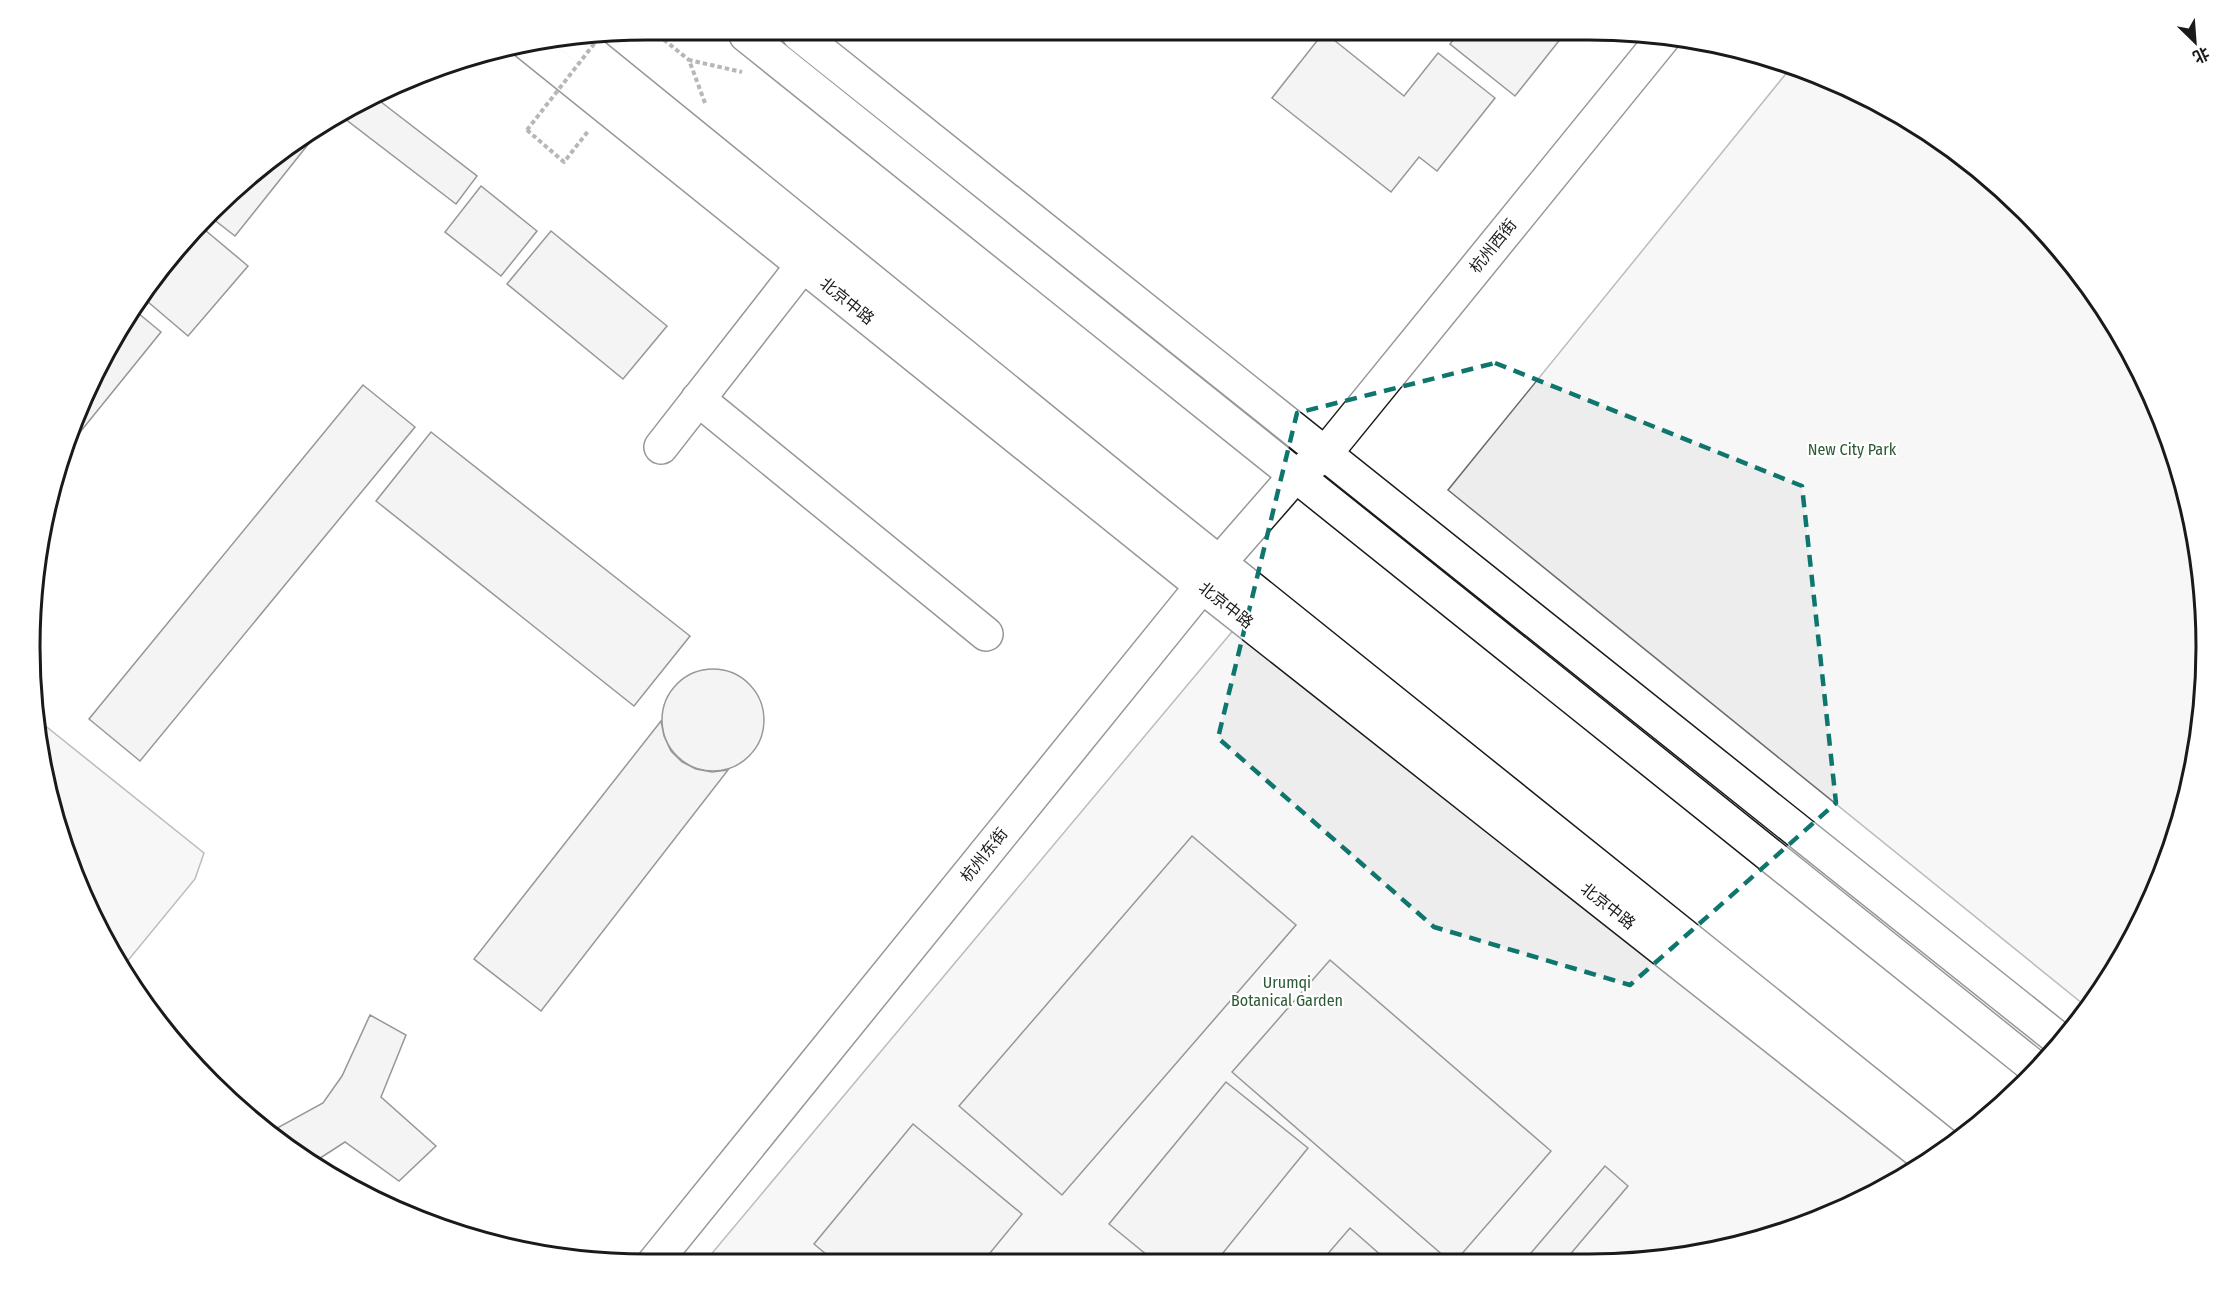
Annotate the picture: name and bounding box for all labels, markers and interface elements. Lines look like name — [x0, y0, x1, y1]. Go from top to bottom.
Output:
north arrow — [2165, 12, 2225, 72]
text: 北 — [2190, 43, 2212, 67]
street label: 杭州西街 — [1465, 215, 1521, 277]
street label: 北京中路 — [816, 273, 878, 329]
park label: New City Park — [1808, 440, 1897, 459]
street label: 北京中路 — [1195, 578, 1257, 632]
street label: 杭州东街 — [956, 824, 1012, 886]
street label: 北京中路 — [1577, 879, 1639, 933]
park label: Urumqi Botanical Garden — [1231, 973, 1343, 1010]

